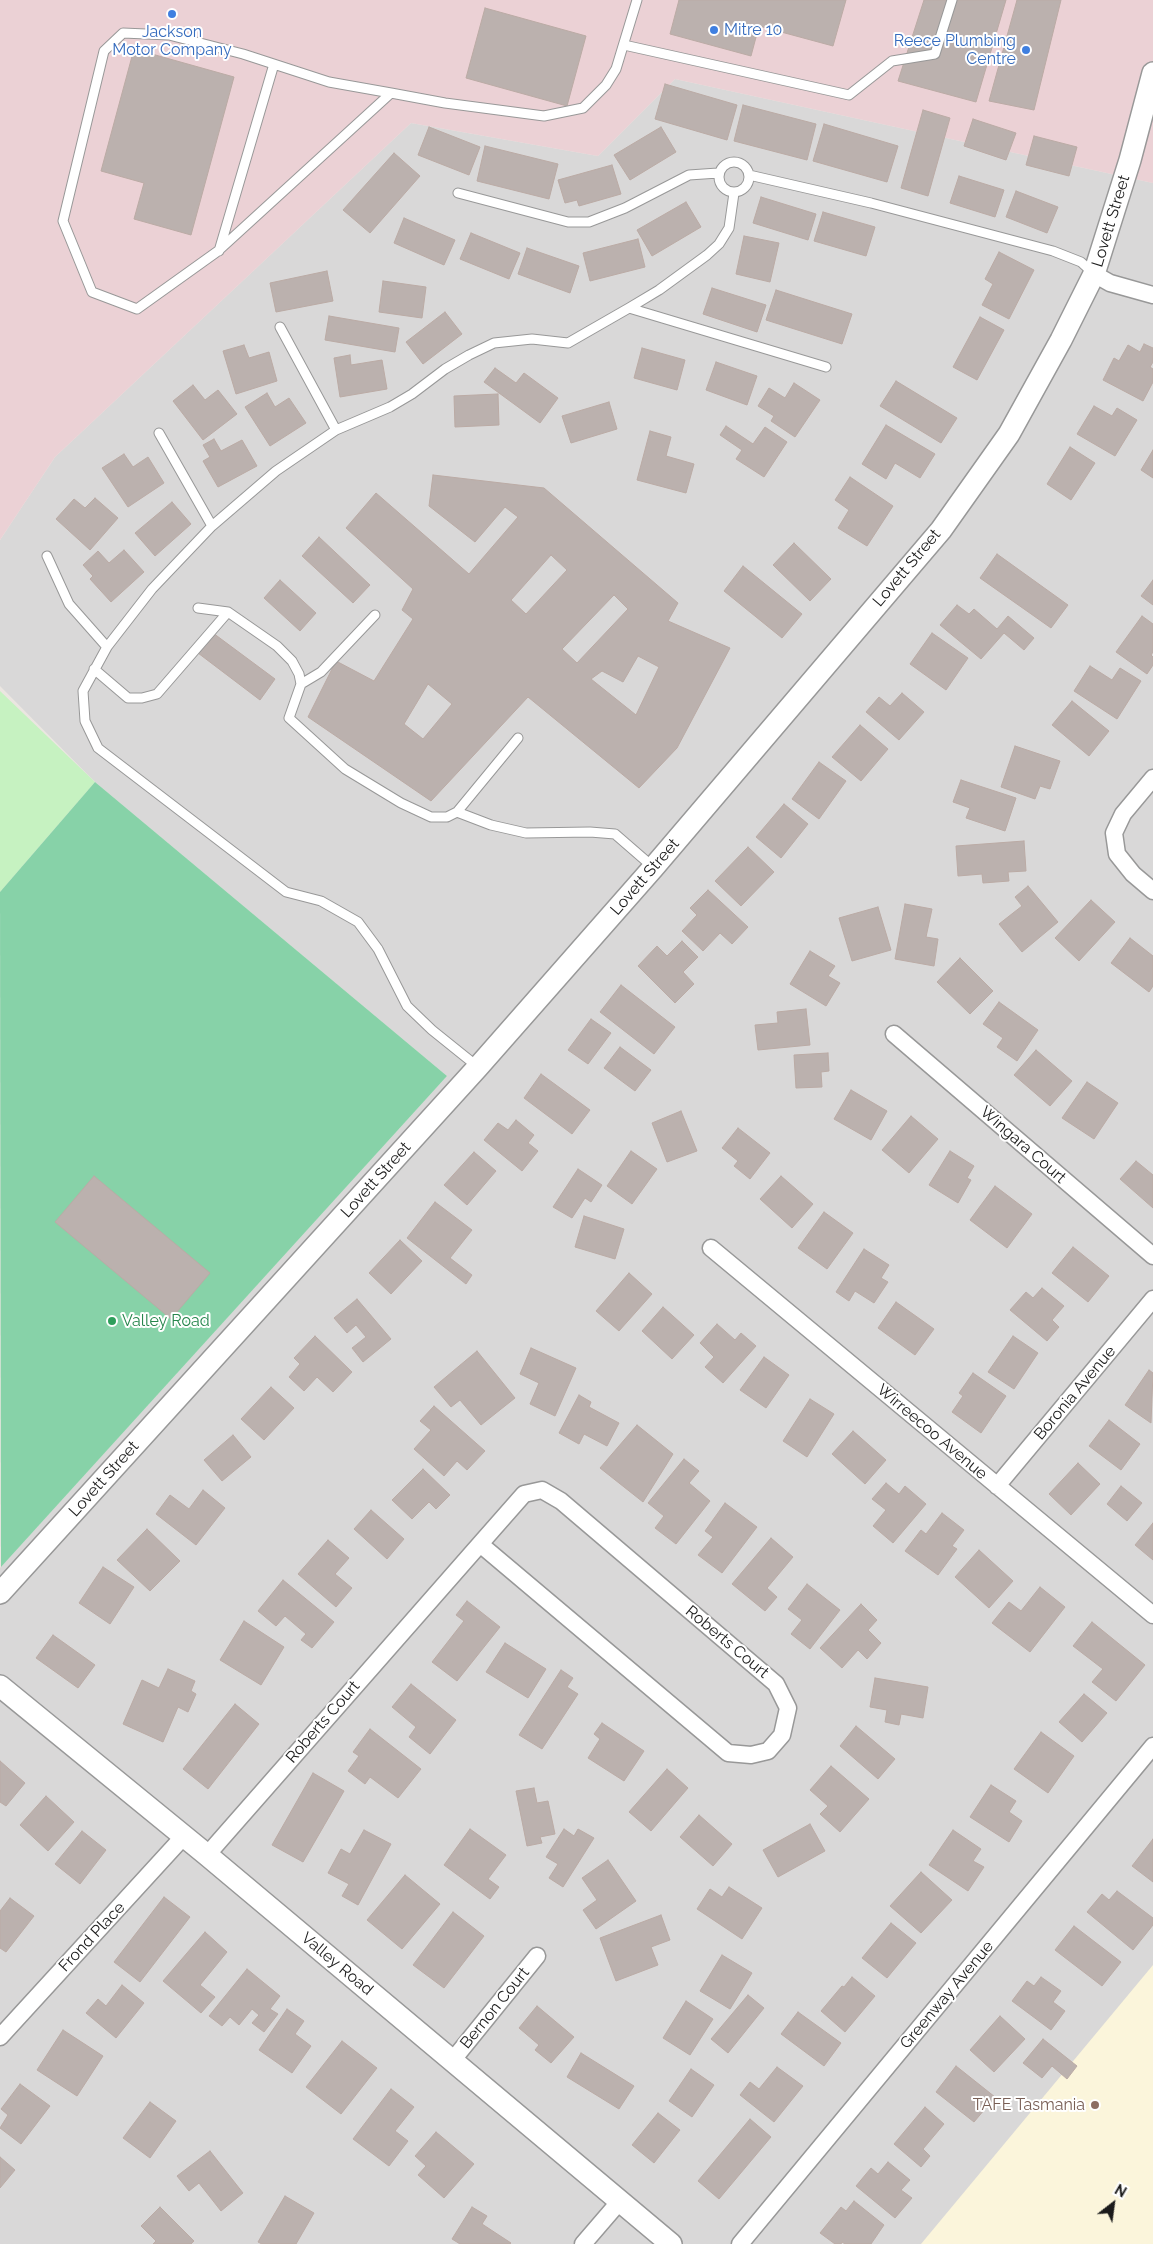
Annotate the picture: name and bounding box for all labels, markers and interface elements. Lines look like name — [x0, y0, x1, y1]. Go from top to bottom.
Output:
marker: Jackson Motor Company — [166, 8, 178, 20]
place label: Mitre 10 — [724, 20, 782, 40]
place label: Jackson Motor Company — [112, 22, 232, 60]
marker: Mitre 10 — [708, 24, 720, 36]
place label: Reece Plumbing Centre — [894, 31, 1016, 69]
marker: Reece Plumbing Centre — [1020, 44, 1032, 56]
street label: Lovett Street — [1088, 173, 1134, 269]
street label: Lovett Street — [869, 525, 945, 611]
street label: Lovett Street — [607, 835, 683, 919]
street label: Wingara Court — [976, 1102, 1070, 1188]
street label: Lovett Street — [337, 1138, 415, 1222]
place label: Valley Road — [122, 1311, 210, 1331]
marker: Valley Road — [106, 1315, 118, 1327]
street label: Boronia Avenue — [1030, 1342, 1120, 1444]
street label: Wirreecoo Avenue — [873, 1380, 991, 1484]
street label: Lovett Street — [65, 1437, 143, 1521]
street label: Roberts Court — [681, 1602, 773, 1682]
street label: Roberts Court — [282, 1677, 364, 1767]
street label: Frond Place — [55, 1898, 129, 1976]
street label: Valley Road — [297, 1928, 377, 2000]
street label: Greenway Avenue — [896, 1937, 998, 2053]
street label: Bernon Court — [456, 1964, 534, 2052]
place label: TAFE Tasmania — [973, 2095, 1085, 2115]
marker: TAFE Tasmania — [1089, 2099, 1101, 2111]
north arrow — [1088, 2179, 1138, 2229]
text: N — [1112, 2181, 1129, 2201]

